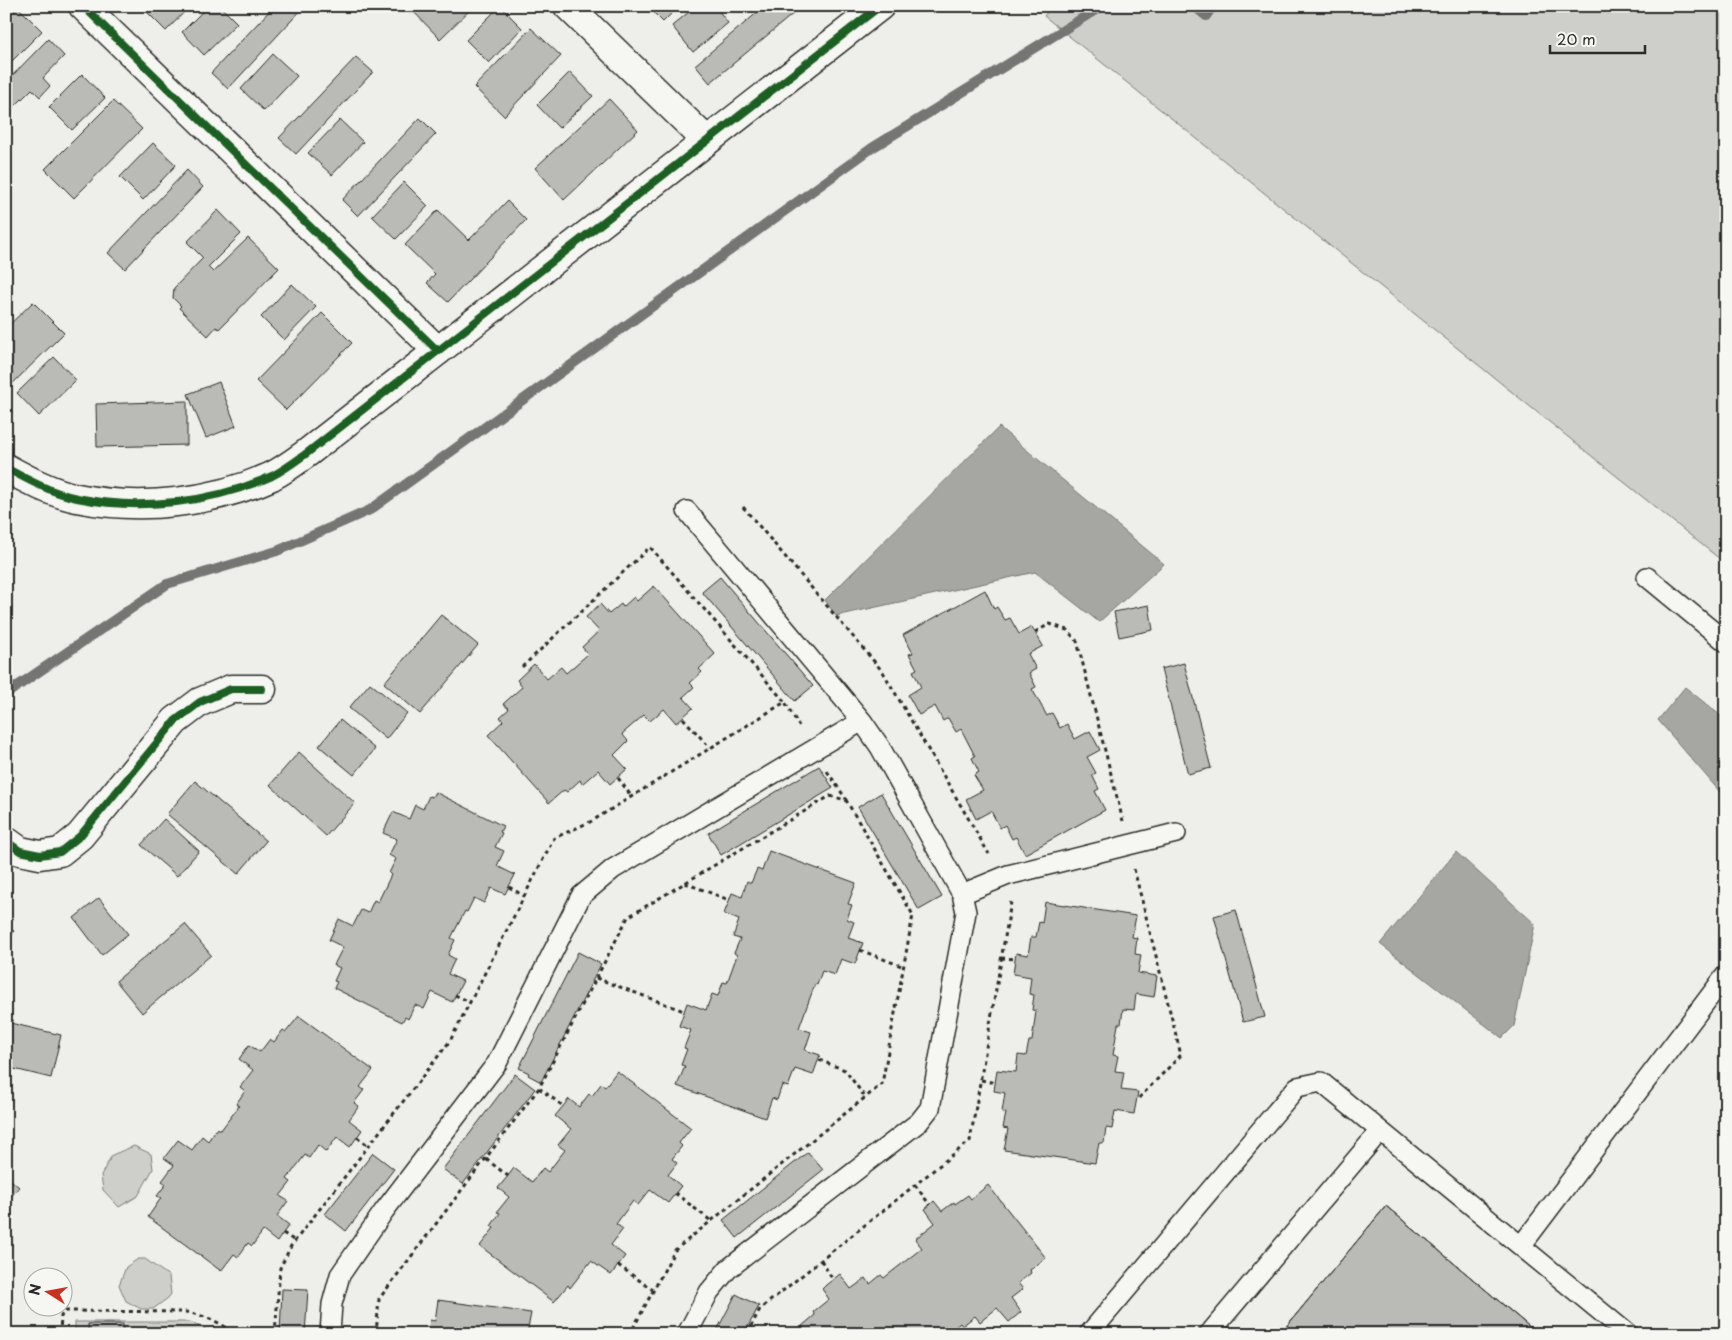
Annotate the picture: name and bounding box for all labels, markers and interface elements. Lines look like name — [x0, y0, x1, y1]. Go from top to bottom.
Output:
scale bar — [1550, 22, 1644, 54]
text: 20 m — [1557, 27, 1596, 50]
north arrow — [22, 1268, 72, 1318]
text: N — [23, 1282, 46, 1297]

